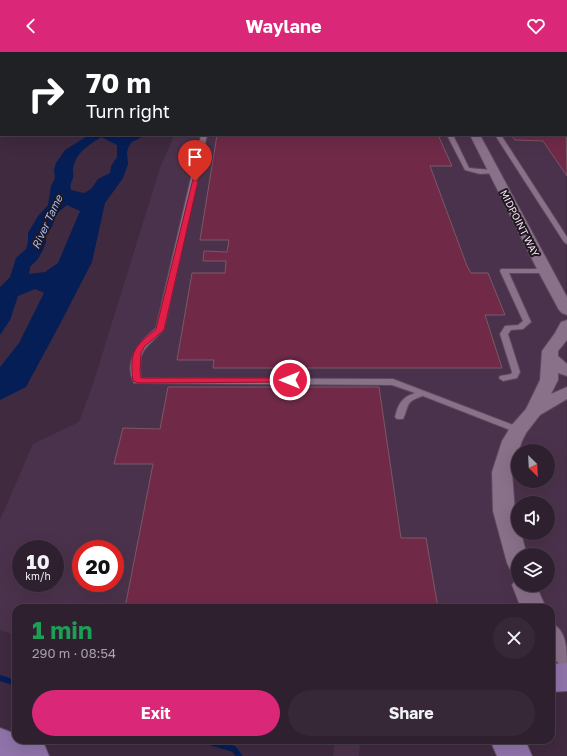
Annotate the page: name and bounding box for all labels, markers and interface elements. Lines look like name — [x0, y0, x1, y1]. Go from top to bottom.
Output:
icon: back — [20, 15, 42, 37]
text: Waylane — [245, 15, 322, 37]
icon: heart — [525, 15, 547, 37]
text: 70 m — [86, 66, 151, 99]
icon: right — [20, 68, 72, 120]
text: Turn right — [86, 100, 170, 122]
pin — [178, 140, 212, 181]
icon: arrive — [184, 146, 206, 168]
street label: MIDPOINT WAY — [498, 188, 542, 259]
water label: River Tame — [28, 191, 65, 251]
position arrow — [269, 359, 311, 401]
north arrow — [511, 444, 555, 488]
map controls — [511, 444, 555, 592]
button: sound — [511, 496, 555, 540]
speed limit sign: 20 — [72, 540, 124, 592]
button: layers — [511, 548, 555, 592]
text: 10 — [26, 549, 50, 573]
text: km/h — [25, 570, 51, 582]
text: 1 min — [32, 615, 92, 644]
button: close — [493, 617, 535, 659]
text: 290 m · 08:54 — [32, 645, 116, 661]
button: Exit — [32, 690, 280, 736]
button: Share — [288, 690, 535, 736]

